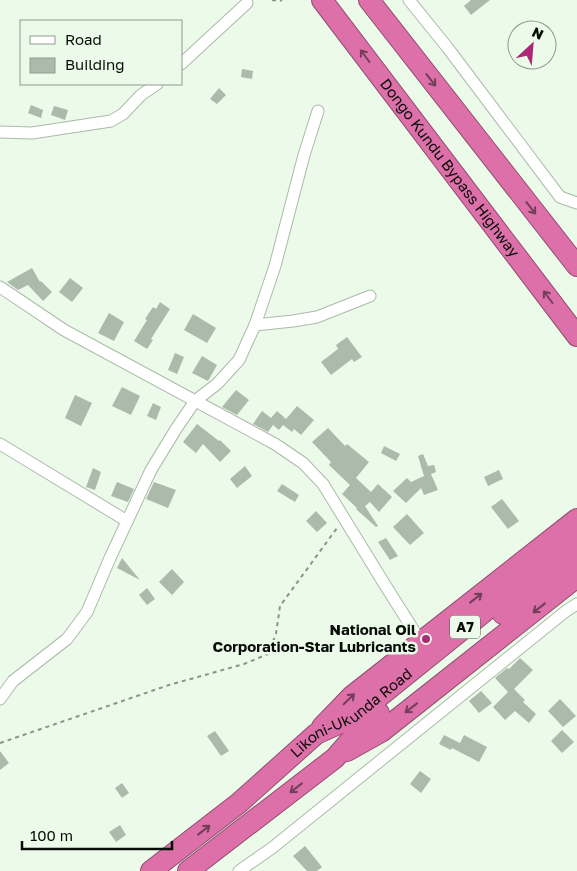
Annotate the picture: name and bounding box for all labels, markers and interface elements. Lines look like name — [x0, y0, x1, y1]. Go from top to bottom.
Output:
legend — [20, 20, 182, 85]
north arrow — [507, 20, 557, 70]
text: N — [529, 23, 546, 43]
text: Road — [65, 30, 102, 48]
one-way arrow — [360, 49, 370, 63]
text: Building — [65, 55, 125, 73]
one-way arrow — [426, 73, 436, 87]
street label: Dongo Kundu Bypass Highway — [377, 75, 524, 261]
one-way arrow — [526, 201, 537, 214]
one-way arrow — [542, 291, 553, 304]
one-way arrow — [470, 593, 483, 604]
one-way arrow — [533, 602, 546, 613]
road number: A7 — [450, 616, 480, 638]
place label: National Oil Corporation-Star Lubricants — [213, 620, 416, 655]
marker: National Oil Corporation-Star Lubricants — [420, 633, 432, 645]
street label: Likoni-Ukunda Road — [286, 664, 415, 761]
one-way arrow — [343, 693, 355, 705]
one-way arrow — [404, 703, 418, 713]
one-way arrow — [290, 783, 303, 794]
scale bar — [22, 818, 172, 850]
one-way arrow — [197, 825, 210, 836]
text: 100 m — [30, 826, 73, 844]

